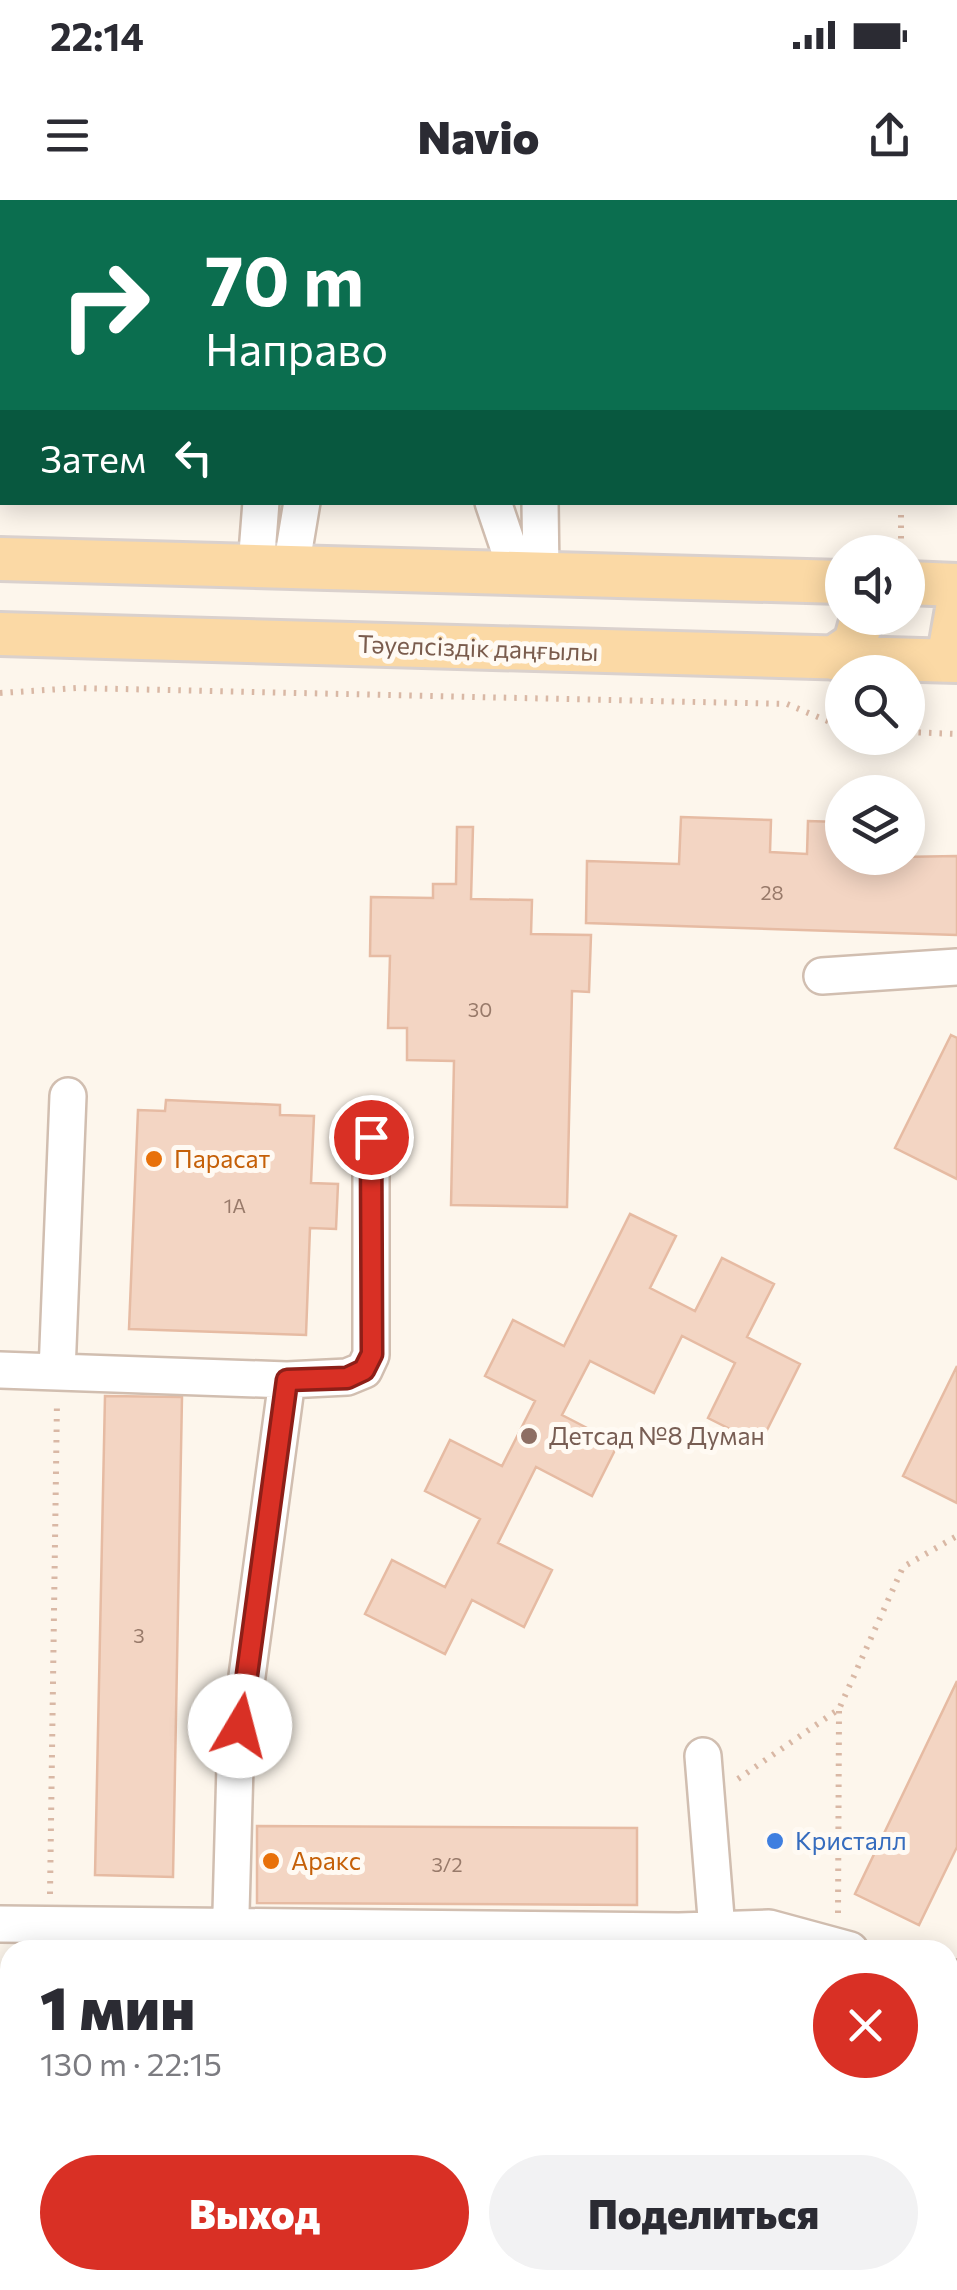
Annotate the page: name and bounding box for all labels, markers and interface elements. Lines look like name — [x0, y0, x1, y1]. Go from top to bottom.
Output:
text: 22:14 — [50, 12, 144, 59]
icon: menu — [40, 108, 95, 163]
text: Navio — [418, 108, 539, 163]
icon: share — [862, 108, 917, 163]
text: 70 m — [205, 235, 364, 320]
icon: right — [40, 240, 170, 370]
text: Направо — [205, 320, 388, 375]
icon: left — [166, 430, 221, 485]
text: Затем — [40, 434, 146, 481]
map controls — [825, 535, 925, 875]
button: sound — [825, 535, 925, 635]
street label: Тәуелсіздік даңғылы — [357, 628, 599, 666]
button: search — [825, 655, 925, 755]
button: layers — [825, 775, 925, 875]
house number: 28 — [760, 880, 784, 904]
house number: 30 — [468, 997, 492, 1021]
pin — [329, 1095, 414, 1180]
icon: arrive — [344, 1110, 399, 1165]
place label: Парасат — [174, 1143, 271, 1173]
marker: Парасат — [143, 1148, 165, 1170]
house number: 1А — [224, 1193, 246, 1217]
place label: Детсад №8 Думан — [549, 1420, 765, 1450]
marker: Детсад №8 Думан — [518, 1425, 540, 1447]
house number: 3 — [133, 1623, 145, 1647]
position arrow — [188, 1674, 292, 1778]
place label: Кристалл — [795, 1825, 907, 1855]
marker: Кристалл — [764, 1830, 786, 1852]
place label: Аракс — [291, 1845, 361, 1875]
marker: Аракс — [260, 1850, 282, 1872]
house number: 3/2 — [432, 1852, 463, 1876]
text: 1 мин — [40, 1969, 195, 2042]
button: close — [813, 1973, 918, 2078]
text: 130 m · 22:15 — [40, 2043, 222, 2083]
button: Выход — [40, 2155, 469, 2270]
button: Поделиться — [489, 2155, 918, 2270]

